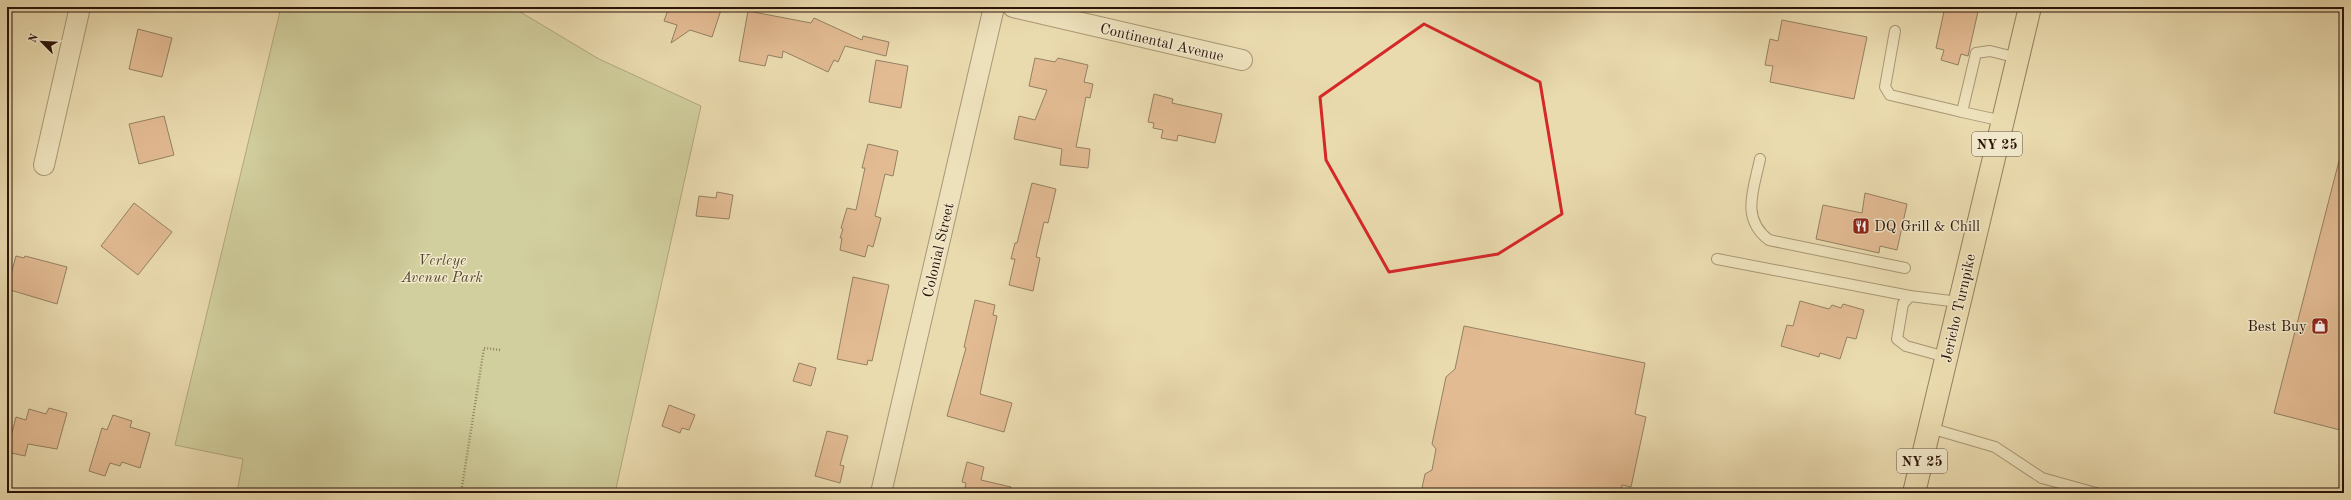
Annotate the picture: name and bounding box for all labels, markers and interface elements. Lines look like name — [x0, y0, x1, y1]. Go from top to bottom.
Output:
north arrow — [22, 22, 62, 62]
street label: Continental Avenue — [1098, 22, 1225, 65]
text: N — [28, 32, 41, 45]
road number: NY 25 — [1972, 132, 2022, 156]
street label: Colonial Street — [921, 202, 958, 299]
restaurant icon: DQ Grill & Chill — [1851, 216, 1871, 236]
place label: DQ Grill & Chill — [1874, 220, 1980, 235]
street label: Jericho Turnpike — [1940, 252, 1979, 364]
park label: Verleye Avenue Park — [400, 254, 483, 286]
shop icon: Best Buy — [2310, 316, 2330, 336]
place label: Best Buy — [2247, 320, 2307, 335]
road number: NY 25 — [1897, 449, 1947, 473]

